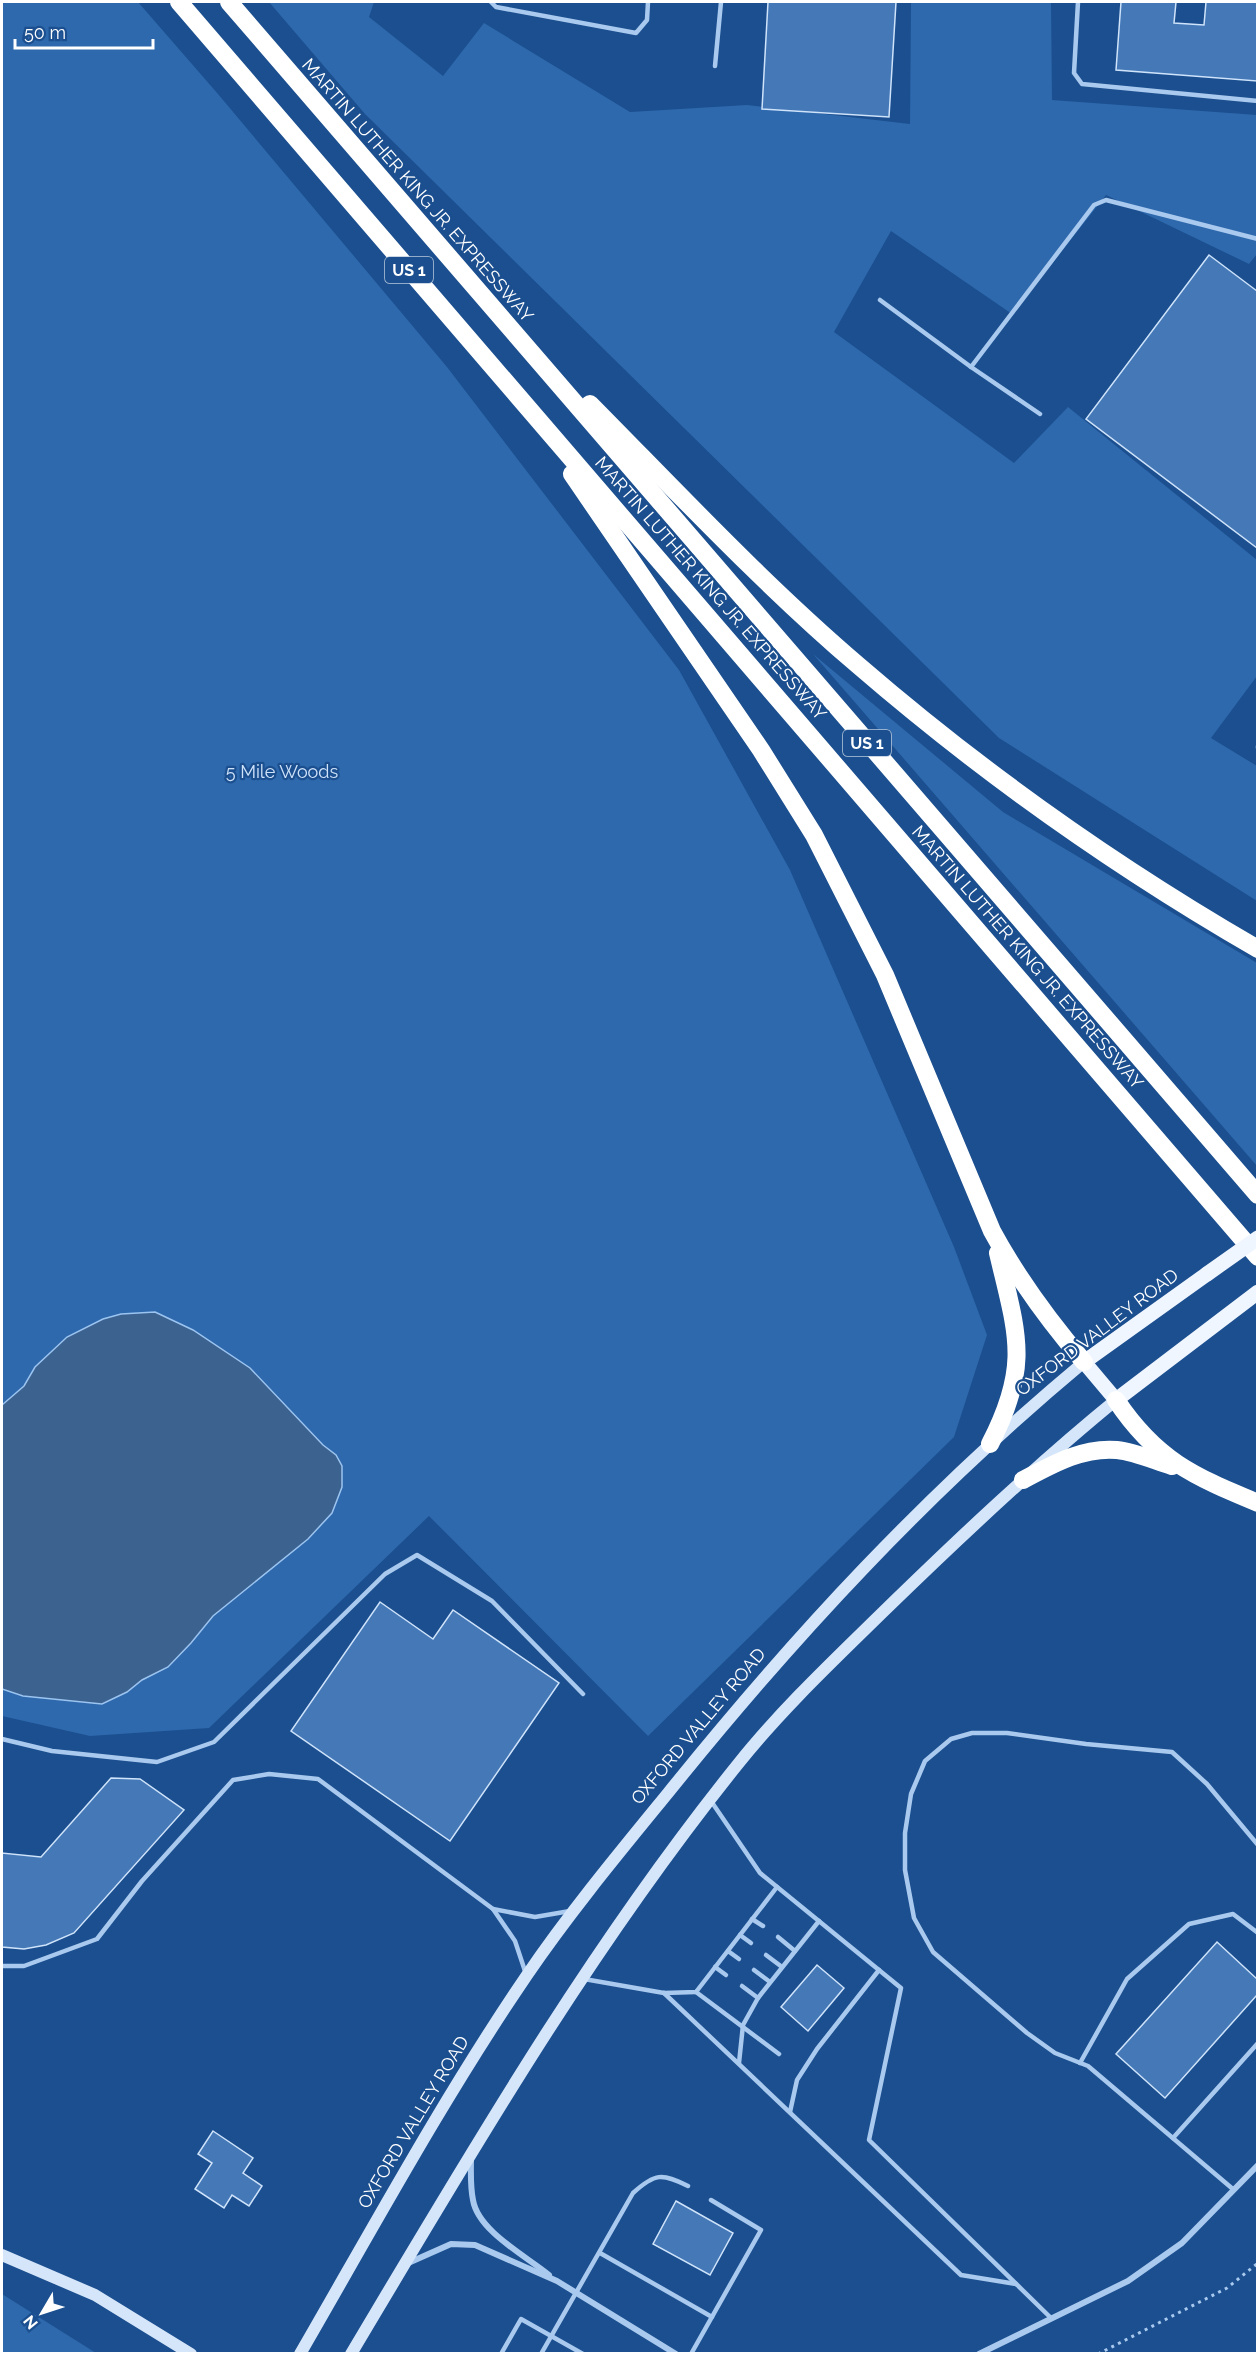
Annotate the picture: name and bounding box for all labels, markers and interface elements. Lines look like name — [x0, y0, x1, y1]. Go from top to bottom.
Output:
scale bar — [15, 12, 153, 50]
text: 50 m — [24, 22, 66, 43]
street label: MARTIN LUTHER KING JR. EXPRESSWAY — [298, 54, 538, 326]
road number: US 1 — [385, 257, 433, 283]
street label: MARTIN LUTHER KING JR. EXPRESSWAY — [591, 452, 831, 724]
road number: US 1 — [843, 730, 891, 756]
park label: 5 Mile Woods — [226, 761, 339, 782]
street label: MARTIN LUTHER KING JR. EXPRESSWAY — [908, 821, 1148, 1093]
street label: OXFORD VALLEY ROAD — [1012, 1264, 1182, 1400]
street label: OXFORD VALLEY ROAD — [626, 1643, 770, 1808]
street label: OXFORD VALLEY ROAD — [353, 2032, 473, 2212]
north arrow — [12, 2283, 72, 2343]
text: N — [20, 2311, 42, 2333]

